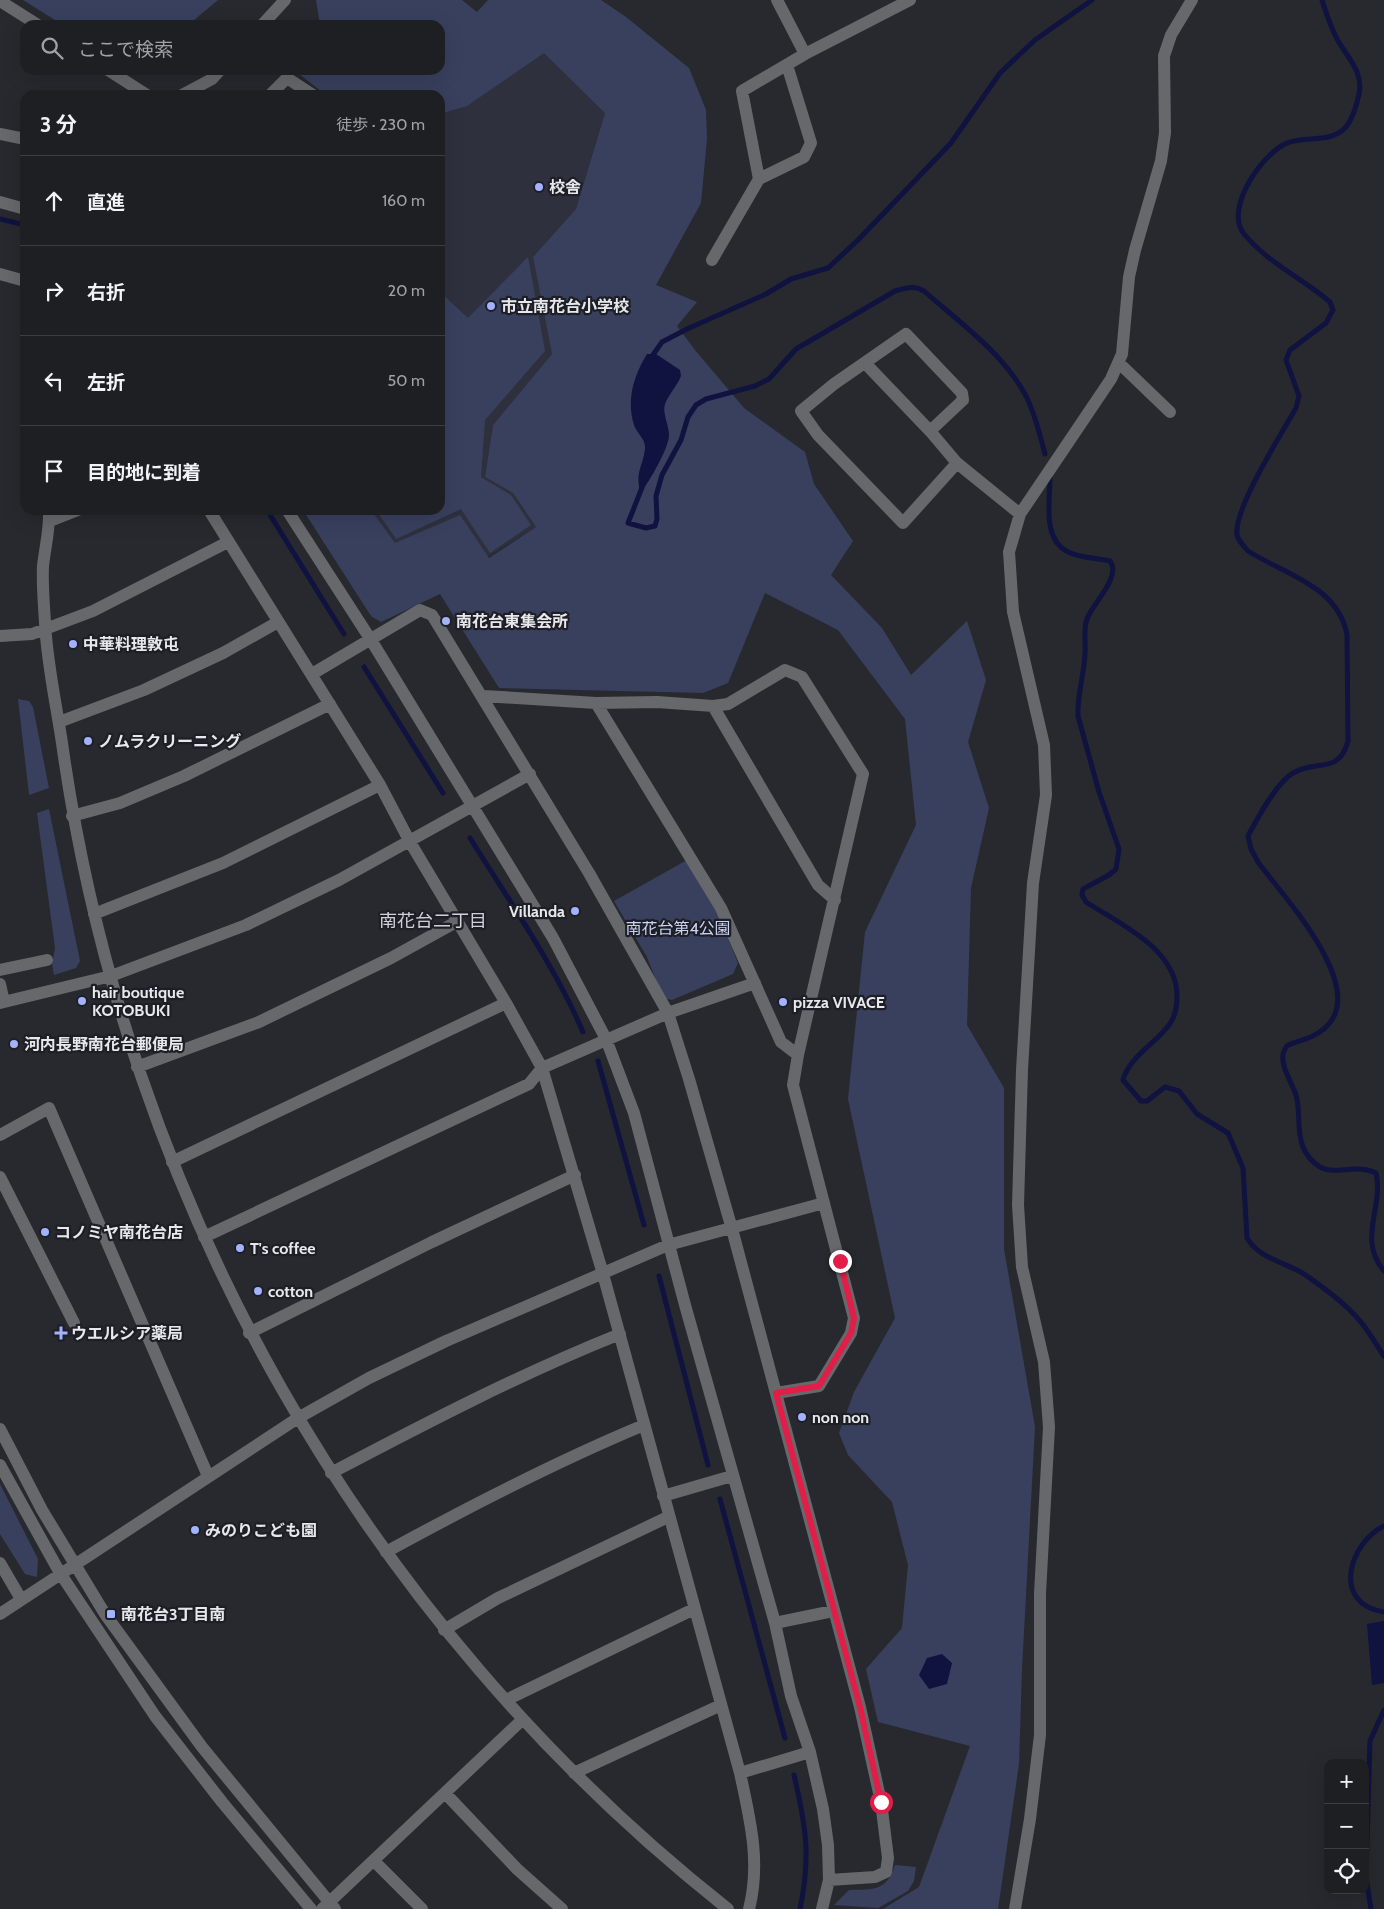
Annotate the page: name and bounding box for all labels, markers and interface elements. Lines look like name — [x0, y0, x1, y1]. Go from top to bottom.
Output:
search box — [20, 20, 445, 75]
icon: search — [38, 34, 66, 62]
text: ここで検索 — [78, 38, 173, 61]
text: 3 分 — [40, 112, 77, 137]
text: 徒歩 · 230 m — [336, 115, 425, 134]
place label: 校舎 — [549, 178, 581, 197]
marker: 校舎 — [533, 181, 545, 193]
icon: ahead — [40, 187, 68, 215]
text: 直進 — [87, 191, 125, 214]
text: 160 m — [382, 191, 425, 210]
icon: right — [40, 277, 68, 305]
text: 右折 — [87, 281, 125, 304]
text: 20 m — [388, 281, 425, 300]
place label: 市立南花台小学校 — [501, 297, 629, 316]
marker: 市立南花台小学校 — [485, 300, 497, 312]
icon: left — [40, 367, 68, 395]
text: 左折 — [87, 371, 125, 394]
text: 50 m — [388, 371, 425, 390]
icon: arrive — [40, 457, 68, 485]
text: 目的地に到着 — [87, 461, 201, 484]
place label: 南花台東集会所 — [456, 612, 568, 631]
marker: 南花台東集会所 — [440, 615, 452, 627]
place label: 中華料理敦屯 — [83, 635, 179, 654]
marker: 中華料理敦屯 — [67, 638, 79, 650]
place label: ノムラクリーニング — [98, 732, 241, 751]
marker: ノムラクリーニング — [82, 735, 94, 747]
place label: Villanda — [509, 902, 565, 921]
marker: Villanda — [569, 905, 581, 917]
district label: 南花台二丁目 — [379, 910, 487, 932]
park label: 南花台第4公園 — [625, 919, 731, 938]
place label: hair boutique KOTOBUKI — [92, 983, 184, 1020]
place label: pizza VIVACE — [793, 993, 885, 1012]
marker: hair boutique KOTOBUKI — [76, 995, 88, 1007]
marker: pizza VIVACE — [777, 996, 789, 1008]
place label: 河内長野南花台郵便局 — [24, 1035, 184, 1054]
marker: 河内長野南花台郵便局 — [8, 1038, 20, 1050]
place label: コノミヤ南花台店 — [55, 1223, 183, 1242]
marker: コノミヤ南花台店 — [39, 1226, 51, 1238]
place label: T's coffee — [250, 1239, 316, 1258]
marker: T's coffee — [234, 1242, 246, 1254]
route end — [829, 1250, 852, 1273]
place label: cotton — [268, 1282, 313, 1301]
marker: cotton — [252, 1285, 264, 1297]
place label: ウエルシア薬局 — [71, 1324, 183, 1343]
marker: ウエルシア薬局 — [55, 1327, 67, 1339]
place label: non non — [812, 1408, 869, 1427]
marker: non non — [796, 1411, 808, 1423]
place label: みのりこども園 — [205, 1521, 317, 1540]
marker: みのりこども園 — [189, 1524, 201, 1536]
place label: 南花台3丁目南 — [121, 1605, 226, 1624]
marker: 南花台3丁目南 — [105, 1608, 117, 1620]
map controls — [1324, 1759, 1369, 1894]
button: + — [1324, 1759, 1369, 1804]
route start — [870, 1791, 893, 1814]
button: − — [1324, 1804, 1369, 1849]
button: locate — [1324, 1849, 1369, 1894]

